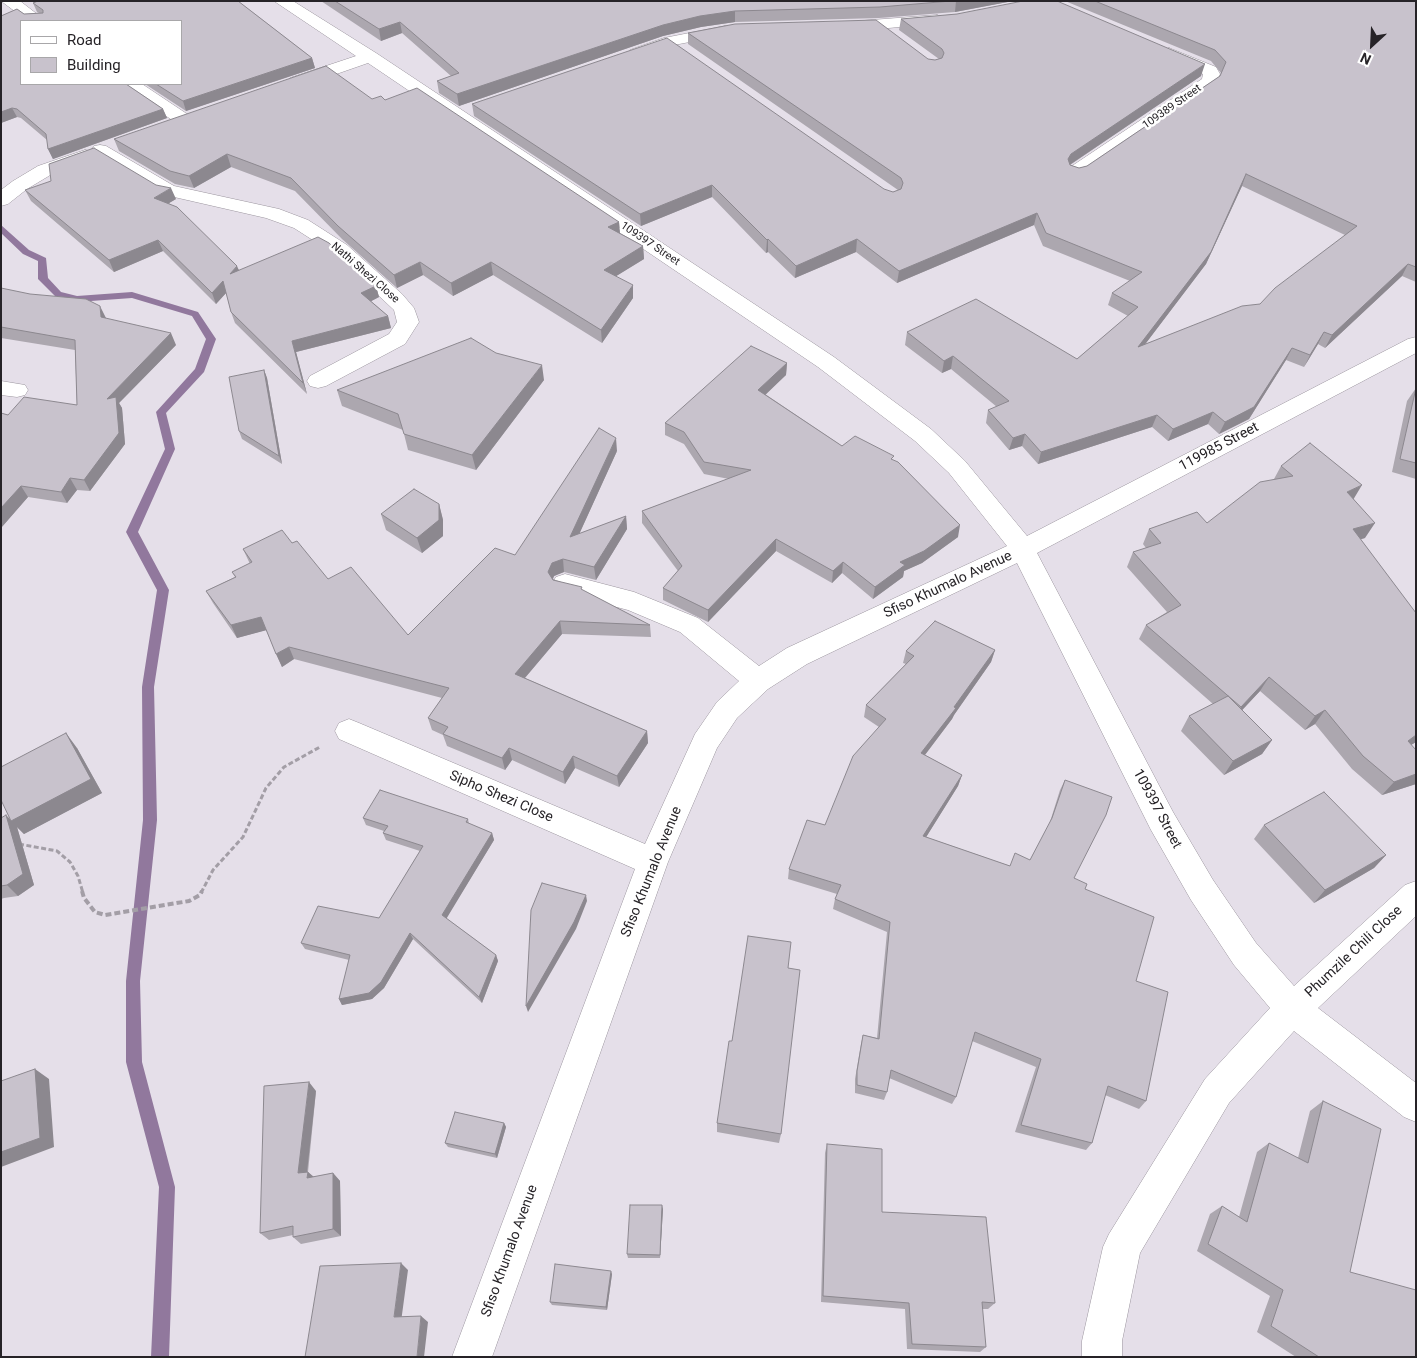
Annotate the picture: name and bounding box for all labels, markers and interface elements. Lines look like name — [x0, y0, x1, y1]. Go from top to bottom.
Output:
legend — [20, 20, 182, 85]
north arrow — [1347, 20, 1397, 70]
text: Road — [67, 31, 101, 49]
text: N — [1358, 49, 1374, 68]
text: Building — [67, 56, 121, 74]
street label: 109389 Street — [1140, 82, 1204, 132]
street label: 109397 Street — [618, 219, 682, 269]
street label: Nathi Shezi Close — [328, 240, 402, 306]
street label: 119985 Street — [1176, 419, 1262, 475]
street label: Sfiso Khumalo Avenue — [881, 548, 1015, 622]
street label: 109397 Street — [1129, 766, 1185, 852]
street label: Sipho Shezi Close — [447, 768, 555, 826]
street label: Sfiso Khumalo Avenue — [618, 804, 686, 940]
street label: Phumzile Chili Close — [1302, 903, 1406, 1001]
street label: Sfiso Khumalo Avenue — [478, 1183, 542, 1319]

